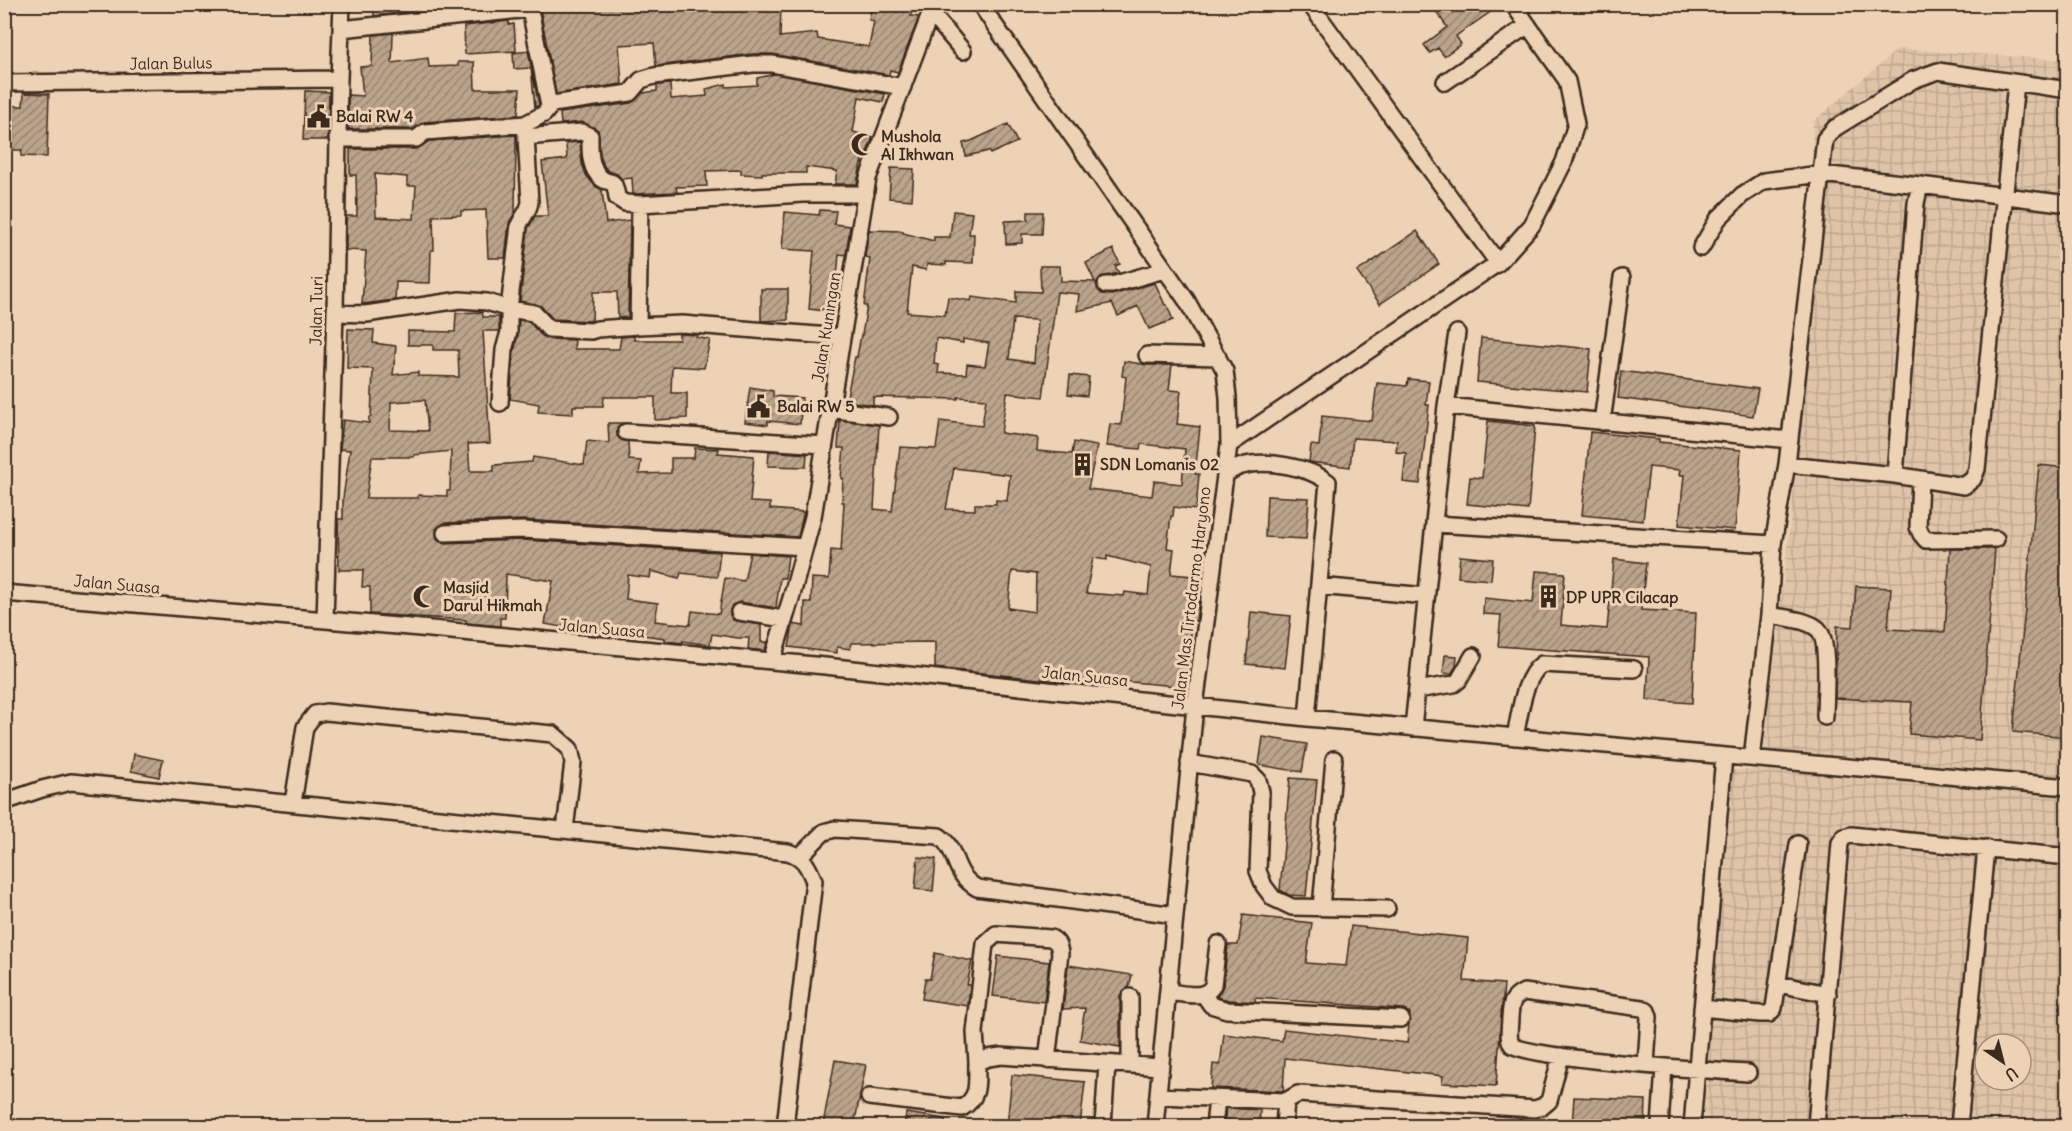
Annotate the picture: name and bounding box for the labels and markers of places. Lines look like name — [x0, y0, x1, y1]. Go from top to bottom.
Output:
public building icon: Balai RW 4 — [305, 103, 331, 129]
place label: Balai RW 4 — [336, 106, 414, 126]
place label: Mushola Al Ikhwan — [881, 126, 954, 164]
mosque icon: Mushola Al Ikhwan — [850, 132, 876, 158]
public building icon: Balai RW 5 — [746, 393, 772, 419]
place label: Balai RW 5 — [777, 396, 854, 416]
building icon: SDN Lomanis 02 — [1069, 451, 1095, 477]
place label: SDN Lomanis 02 — [1100, 454, 1219, 474]
place label: Masjid Darul Hikmah — [443, 577, 542, 615]
mosque icon: Masjid Darul Hikmah — [412, 583, 438, 609]
building icon: DP UPR Cilacap — [1535, 584, 1561, 610]
place label: DP UPR Cilacap — [1566, 587, 1678, 608]

